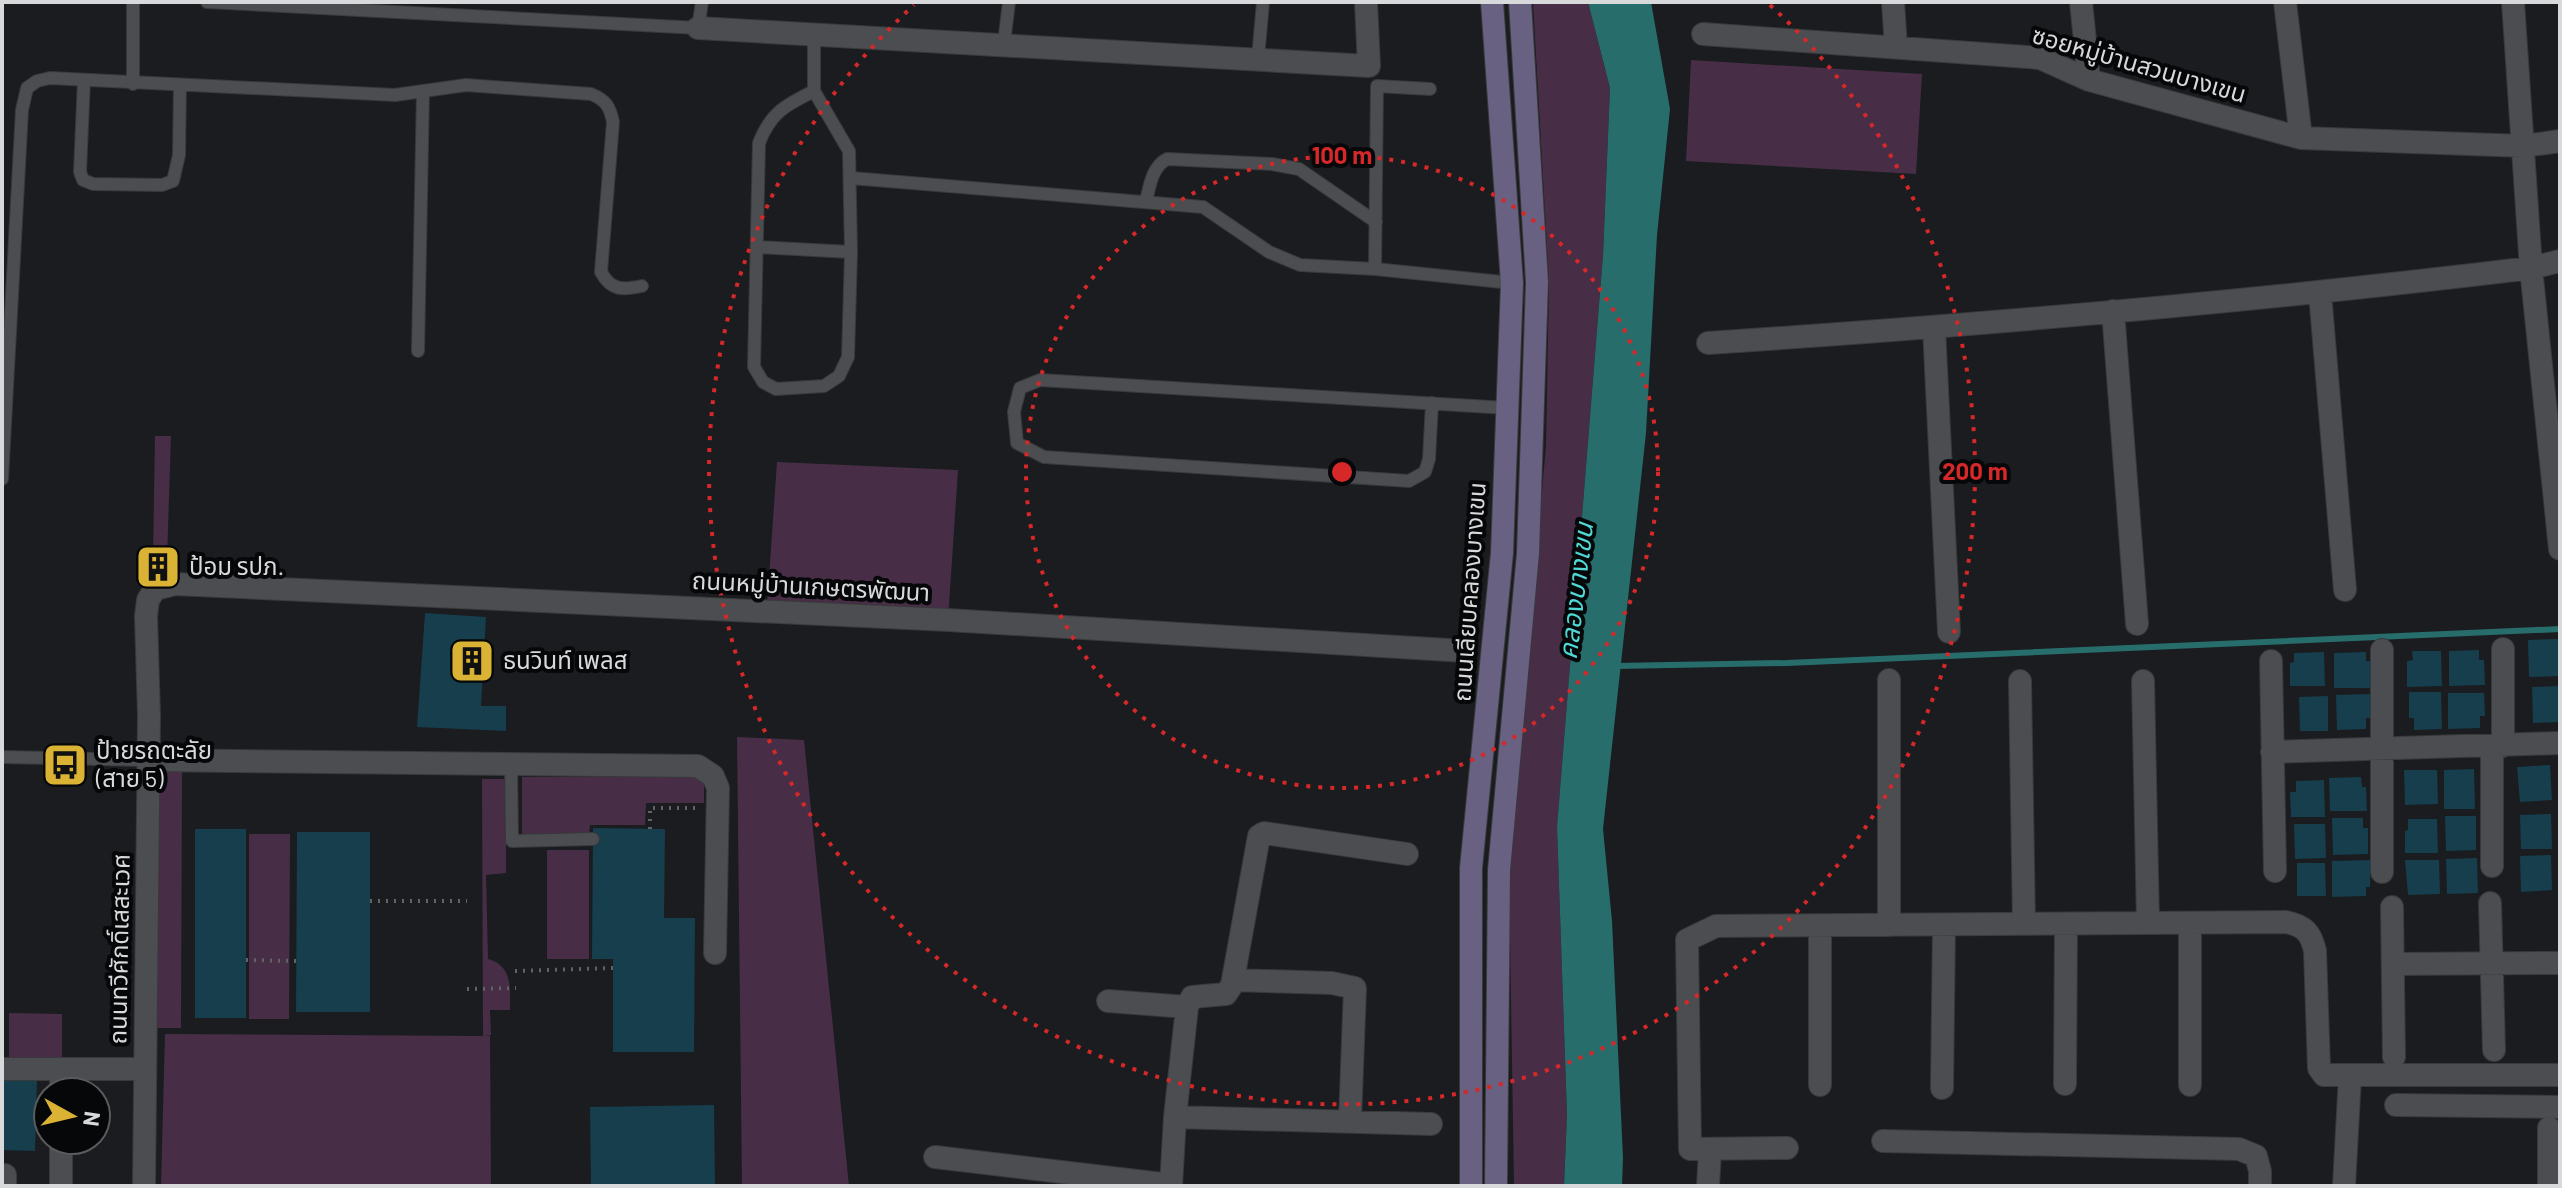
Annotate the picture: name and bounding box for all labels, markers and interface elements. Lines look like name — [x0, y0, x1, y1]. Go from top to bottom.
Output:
street label: ซอยหมู่บ้านสวนบางเขน — [2029, 19, 2250, 110]
text: 100 m — [1312, 140, 1372, 169]
text: 200 m — [1942, 456, 2008, 485]
centre of rings — [1328, 458, 1356, 486]
street label: ถนนเลียบคลองบางเขน — [1446, 481, 1491, 703]
water label: คลองบางเขน — [1551, 519, 1599, 661]
building icon: ป้อม รปภ. — [134, 543, 182, 591]
place label: ป้อม รปภ. — [189, 551, 284, 580]
street label: ถนนหมู่บ้านเกษตรพัฒนา — [691, 565, 931, 608]
building icon: ธนวินท์ เพลส — [448, 637, 496, 685]
place label: ธนวินท์ เพลส — [503, 645, 627, 674]
place label: ป้ายรถตะลัย (สาย 5) — [95, 735, 212, 792]
bus stop icon: ป้ายรถตะลัย (สาย 5) — [41, 741, 89, 789]
street label: ถนนทวีศักดิ์เสสะเวศ — [102, 853, 135, 1045]
north arrow — [32, 1076, 112, 1156]
text: N — [79, 1110, 107, 1128]

